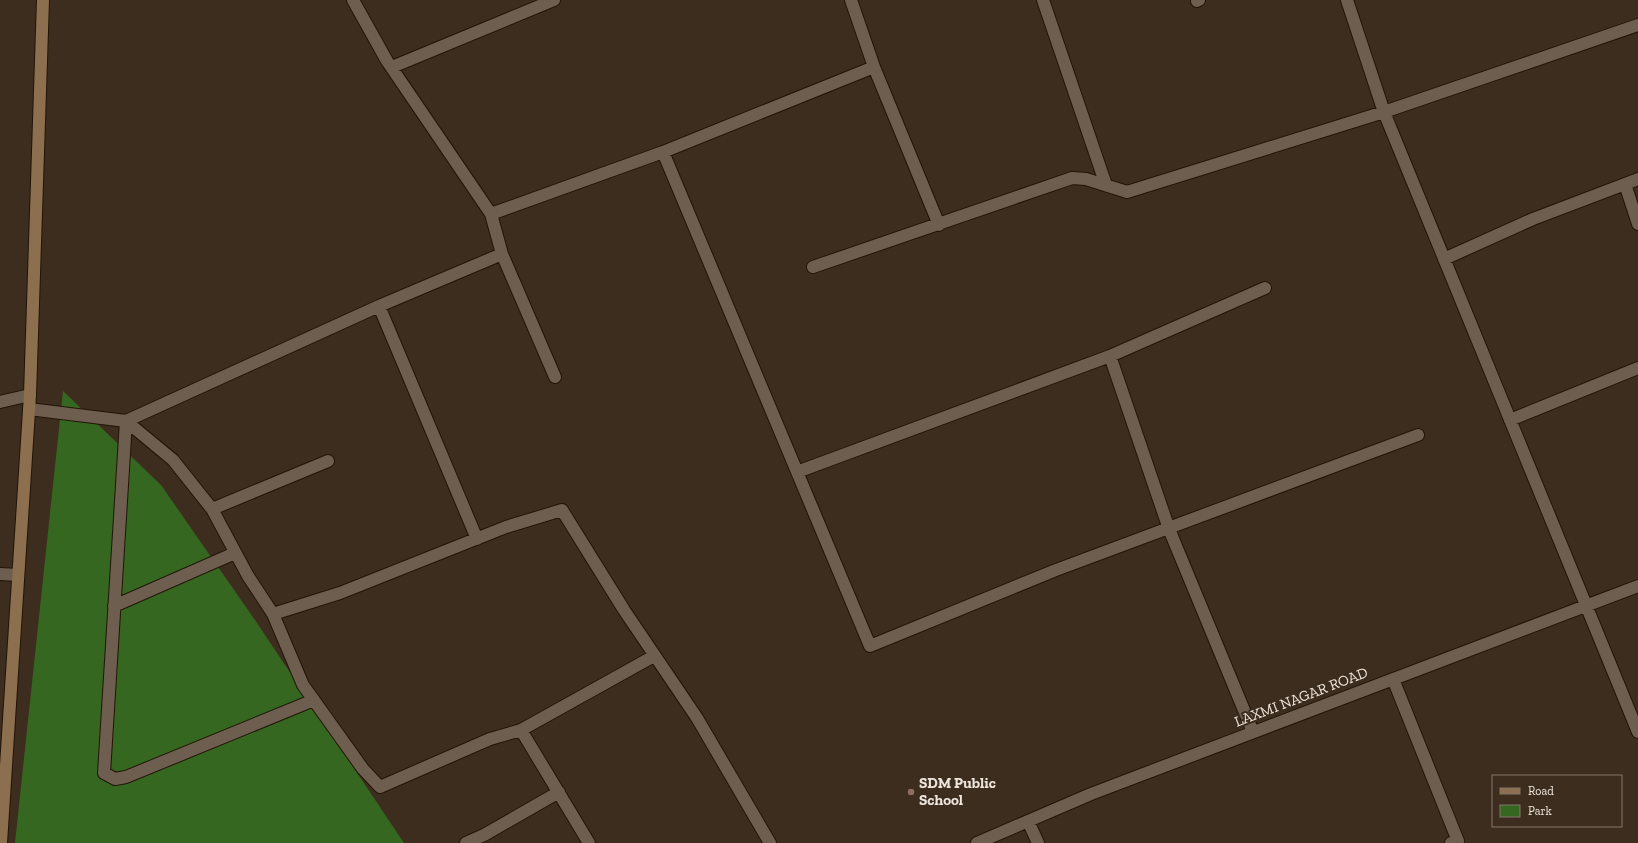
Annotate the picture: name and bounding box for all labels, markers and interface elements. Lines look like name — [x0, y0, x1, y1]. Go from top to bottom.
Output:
street label: LAXMI NAGAR ROAD — [1232, 663, 1370, 731]
place label: SDM Public School — [919, 774, 996, 809]
legend — [1492, 775, 1622, 827]
text: Road — [1528, 784, 1554, 798]
marker: SDM Public School — [906, 787, 916, 797]
text: Park — [1528, 804, 1553, 818]

